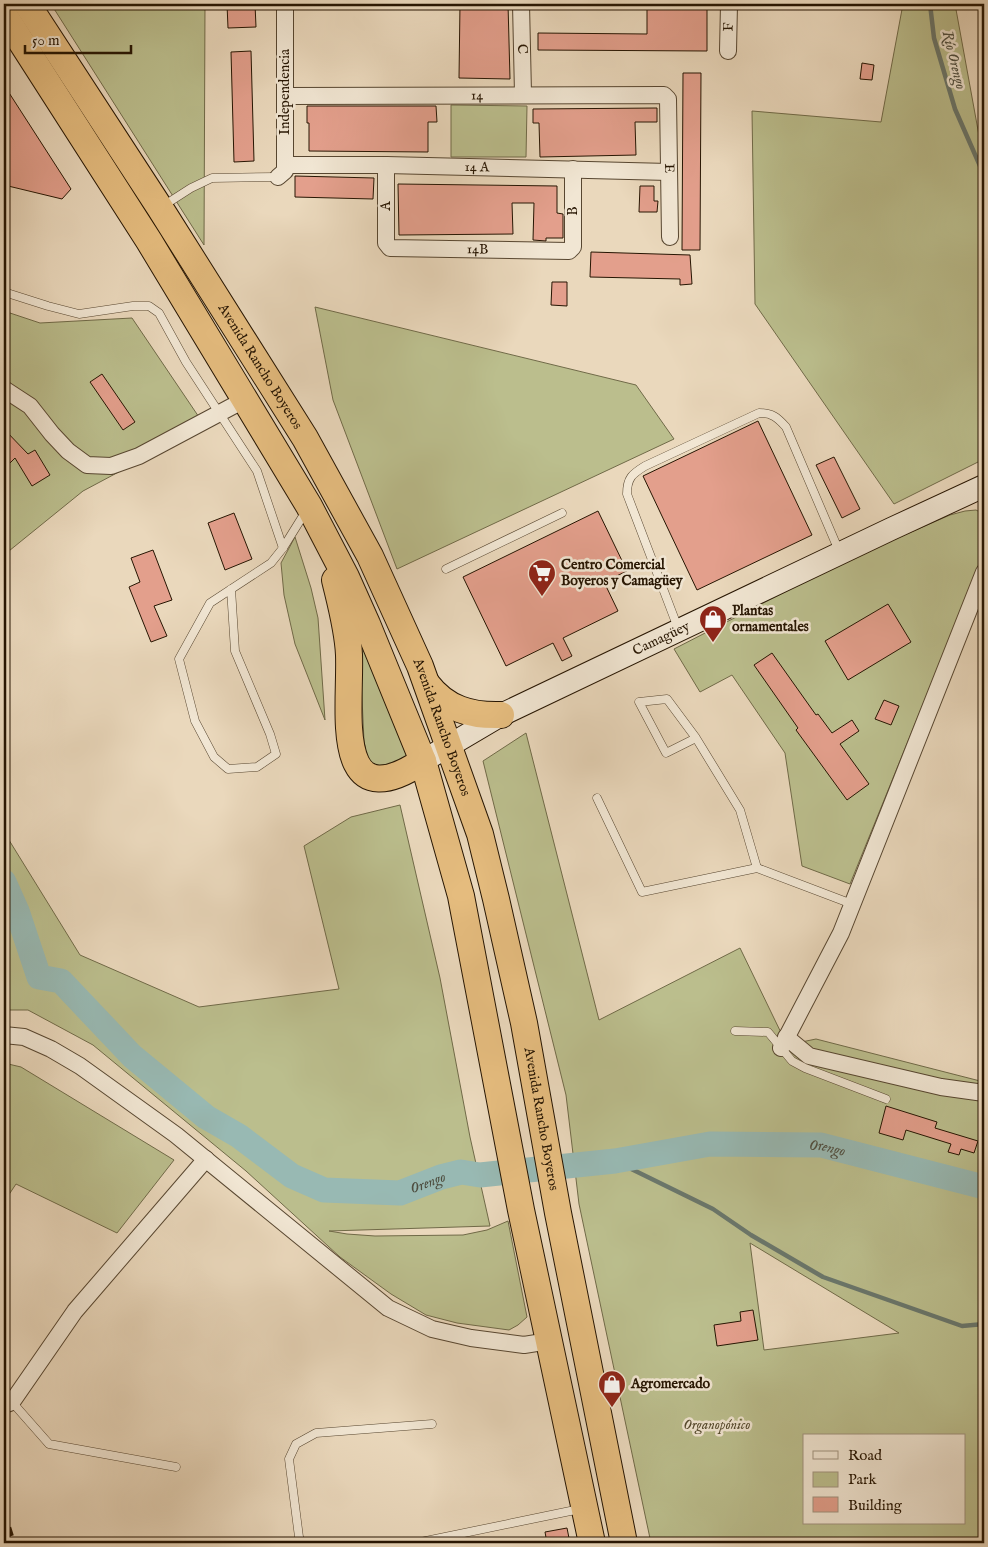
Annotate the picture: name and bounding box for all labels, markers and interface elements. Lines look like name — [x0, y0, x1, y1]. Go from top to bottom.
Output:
scale bar — [25, 22, 131, 54]
street label: F — [719, 22, 738, 32]
water label: Río Orengo — [937, 29, 970, 92]
text: 50 m — [32, 31, 60, 50]
street label: C — [513, 44, 531, 54]
street label: Independencia — [276, 48, 294, 135]
street label: 14 — [471, 86, 483, 105]
street label: 14 A — [464, 158, 490, 177]
street label: E — [660, 163, 678, 174]
street label: A — [377, 201, 395, 212]
street label: B — [564, 206, 582, 216]
street label: 14B — [467, 240, 488, 259]
street label: Avenida Rancho Boyeros — [213, 300, 306, 433]
place label: Centro Comercial Boyeros y Camagüey — [561, 556, 684, 590]
supermarket icon: Centro Comercial Boyeros y Camagüey — [527, 558, 557, 597]
place label: Plantas ornamentales — [732, 602, 809, 636]
shop icon: Plantas ornamentales — [698, 604, 728, 643]
street label: Camagüey — [630, 617, 693, 660]
street label: Avenida Rancho Boyeros — [408, 655, 475, 799]
street label: Avenida Rancho Boyeros — [519, 1045, 563, 1192]
water label: Orengo — [809, 1135, 848, 1160]
water label: Orengo — [407, 1167, 447, 1198]
shop icon: Agromercado — [597, 1369, 627, 1408]
place label: Agromercado — [630, 1375, 711, 1393]
park label: Organopónico — [684, 1416, 750, 1435]
legend — [803, 1434, 966, 1524]
text: Road — [848, 1446, 883, 1465]
text: Park — [848, 1470, 878, 1489]
text: Building — [848, 1496, 903, 1515]

